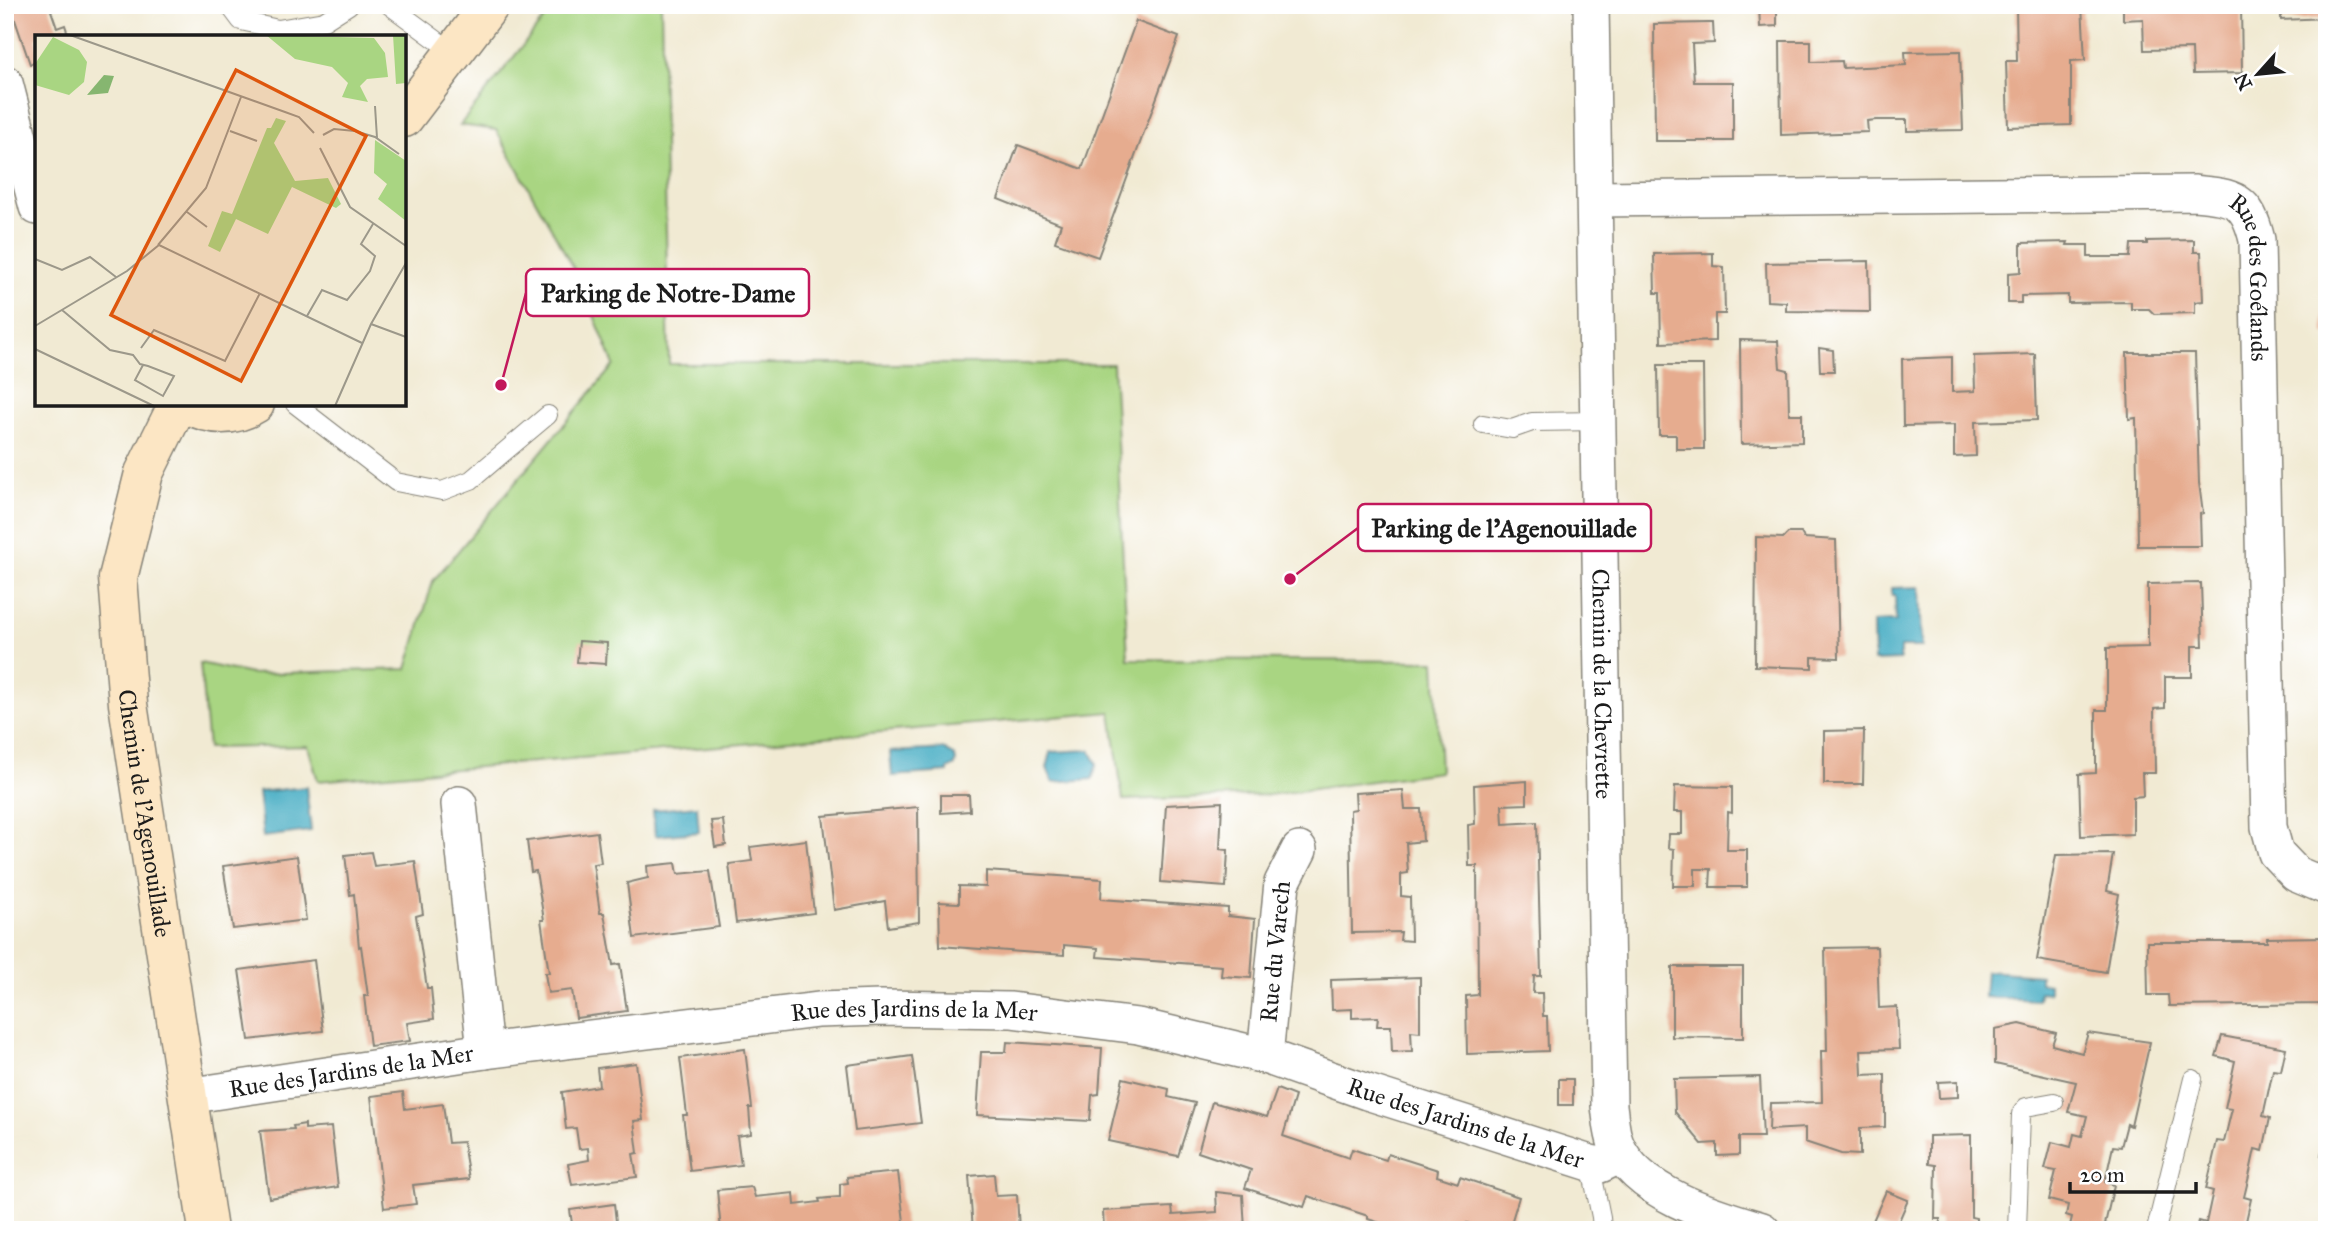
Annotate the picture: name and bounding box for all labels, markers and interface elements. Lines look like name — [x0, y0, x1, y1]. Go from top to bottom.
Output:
inset map — [35, 35, 406, 406]
north arrow — [2224, 38, 2294, 108]
text: N — [2229, 69, 2257, 94]
street label: Rue des Goélands — [2223, 187, 2274, 362]
callout: Parking de Notre-Dame — [526, 269, 809, 316]
text: Parking de Notre-Dame — [541, 277, 796, 310]
callout: Parking de l'Agenouillade — [1358, 504, 1651, 551]
text: Parking de l'Agenouillade — [1371, 512, 1637, 545]
street label: Chemin de la Chevrette — [1585, 568, 1619, 799]
street label: Chemin de l'Agenouillade — [112, 688, 178, 939]
street label: Rue du Varech — [1253, 879, 1297, 1024]
street label: Rue des Jardins de la Mer — [789, 993, 1039, 1028]
street label: Rue des Jardins de la Mer — [227, 1038, 475, 1104]
street label: Rue des Jardins de la Mer — [1343, 1071, 1588, 1175]
scale bar — [2070, 1151, 2196, 1195]
text: 20 m — [2080, 1162, 2125, 1188]

